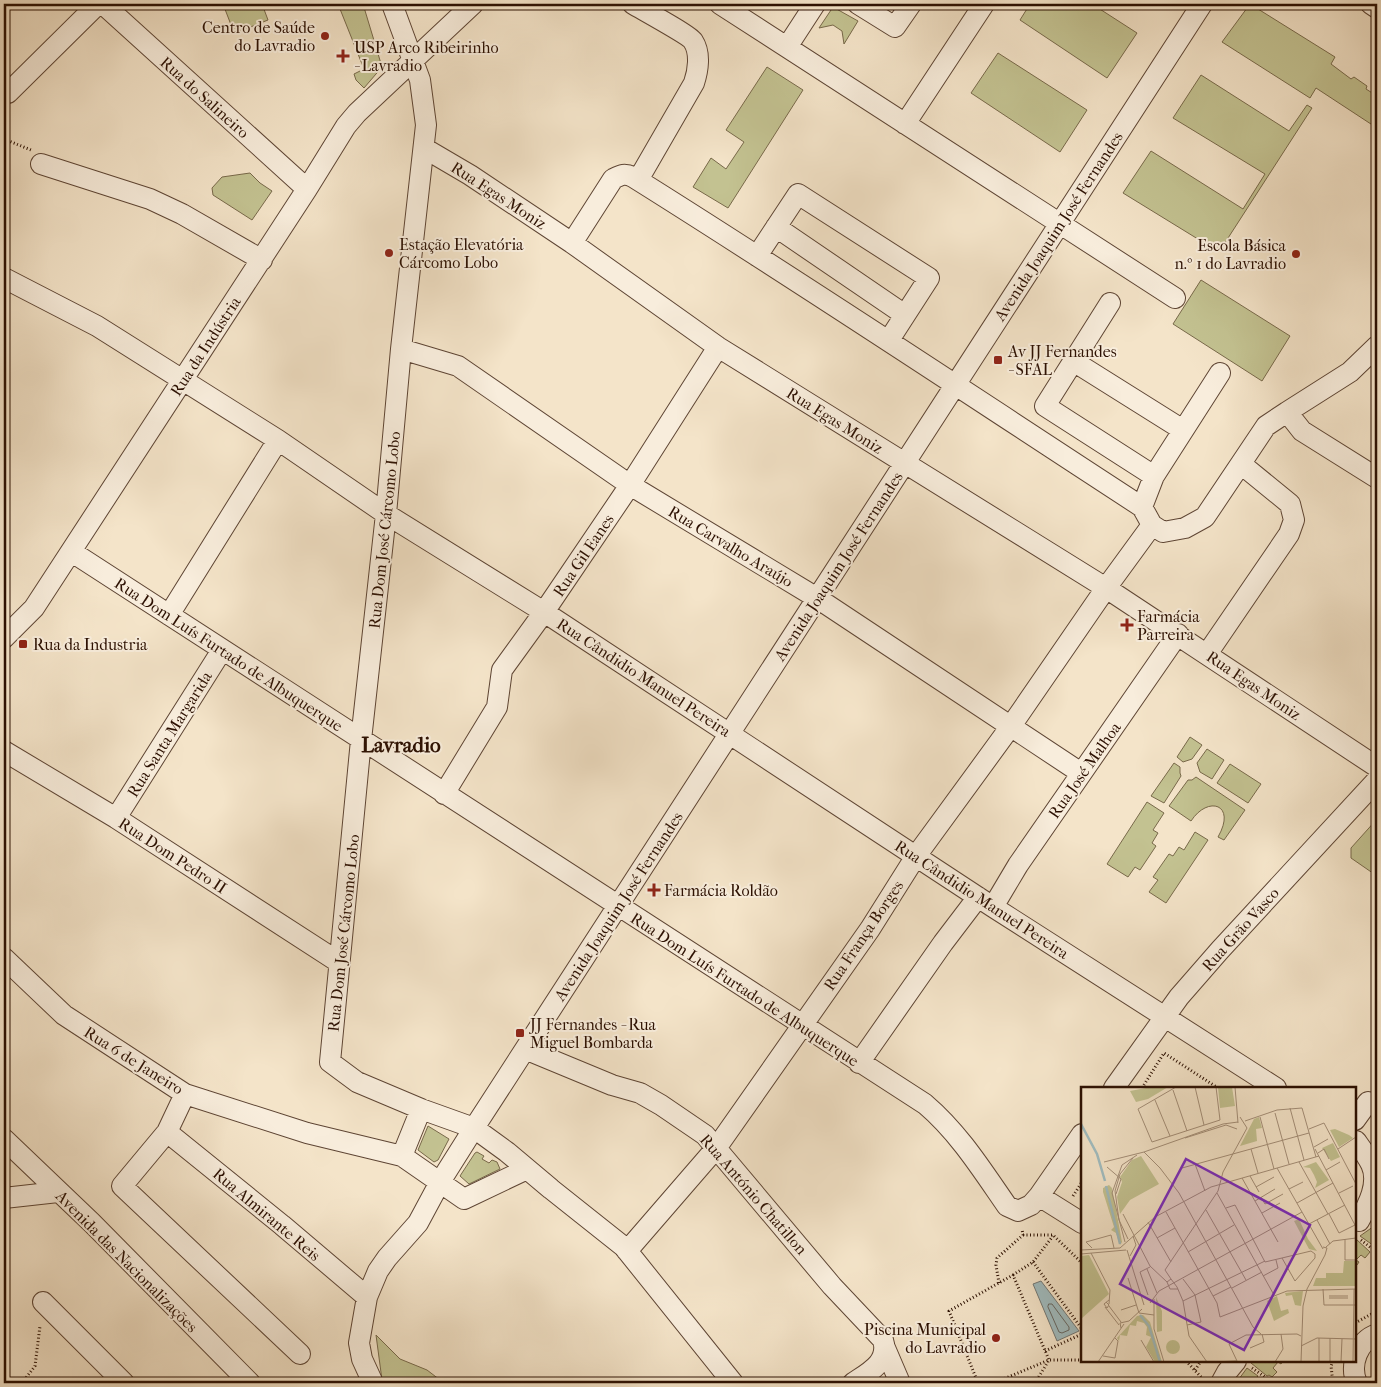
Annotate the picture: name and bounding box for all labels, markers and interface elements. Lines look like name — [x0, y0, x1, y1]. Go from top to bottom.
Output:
place label: Centro de Saúde do Lavradio — [202, 18, 315, 55]
marker: Centro de Saúde do Lavradio — [319, 30, 331, 42]
place label: USP Arco Ribeirinho - Lavradio — [354, 38, 499, 75]
marker: USP Arco Ribeirinho - Lavradio — [336, 49, 350, 63]
street label: Rua do Salineiro — [156, 53, 253, 142]
street label: Avenida Joaquim José Fernandes — [989, 128, 1127, 325]
street label: Rua Egas Moniz — [447, 158, 550, 233]
place label: Estação Elevatória Cárcomo Lobo — [399, 235, 524, 272]
place label: Escola Básica n.º 1 do Lavradio — [1174, 236, 1287, 273]
marker: Estação Elevatória Cárcomo Lobo — [383, 247, 395, 259]
marker: Escola Básica n.º 1 do Lavradio — [1290, 248, 1302, 260]
street label: Rua da Indústria — [166, 293, 245, 399]
place label: Av JJ Fernandes - SFAL — [1007, 342, 1117, 379]
marker: Av JJ Fernandes - SFAL — [992, 354, 1004, 366]
street label: Rua Egas Moniz — [783, 383, 886, 458]
street label: Rua Dom José Cárcomo Lobo — [365, 430, 404, 630]
street label: Avenida Joaquim José Fernandes — [769, 468, 907, 665]
street label: Rua Carvalho Araújo — [665, 502, 797, 591]
street label: Rua Gil Eanes — [549, 510, 618, 600]
street label: Rua Dom Luís Furtado de Albuquerque — [111, 573, 346, 735]
place label: Farmácia Parreira — [1137, 607, 1200, 644]
street label: Rua Cândidio Manuel Pereira — [553, 614, 735, 741]
marker: Farmácia Parreira — [1121, 619, 1133, 631]
place label: Rua da Industria — [33, 635, 148, 654]
marker: Rua da Industria — [17, 638, 29, 650]
street label: Rua Egas Moniz — [1203, 647, 1305, 724]
street label: Rua Santa Margarida — [123, 667, 216, 801]
street label: Rua José Malhoa — [1044, 718, 1125, 822]
district label: Lavradio — [361, 733, 441, 757]
street label: Avenida Joaquim José Fernandes — [549, 808, 687, 1005]
street label: Rua Dom Pedro II — [115, 813, 230, 897]
street label: Rua Dom José Cárcomo Lobo — [324, 833, 363, 1033]
street label: Rua Cândidio Manuel Pereira — [891, 836, 1073, 963]
street label: Rua França Borges — [820, 877, 907, 994]
place label: Farmácia Roldão — [664, 881, 778, 900]
marker: Farmácia Roldão — [648, 884, 660, 896]
street label: Rua Grão Vasco — [1198, 884, 1283, 975]
street label: Rua Dom Luís Furtado de Albuquerque — [627, 908, 862, 1070]
place label: JJ Fernandes - Rua Miguel Bombarda — [528, 1015, 657, 1052]
street label: Rua 6 de Janeiro — [81, 1022, 187, 1098]
marker: JJ Fernandes - Rua Miguel Bombarda — [514, 1027, 526, 1039]
inset map — [1081, 1087, 1356, 1362]
street label: Rua António Chatillon — [696, 1130, 812, 1259]
street label: Rua Almirante Reis — [209, 1164, 324, 1265]
street label: Avenida das Nacionalizações — [51, 1186, 202, 1336]
place label: Piscina Municipal do Lavradio — [864, 1320, 987, 1357]
marker: Piscina Municipal do Lavradio — [990, 1332, 1002, 1344]

